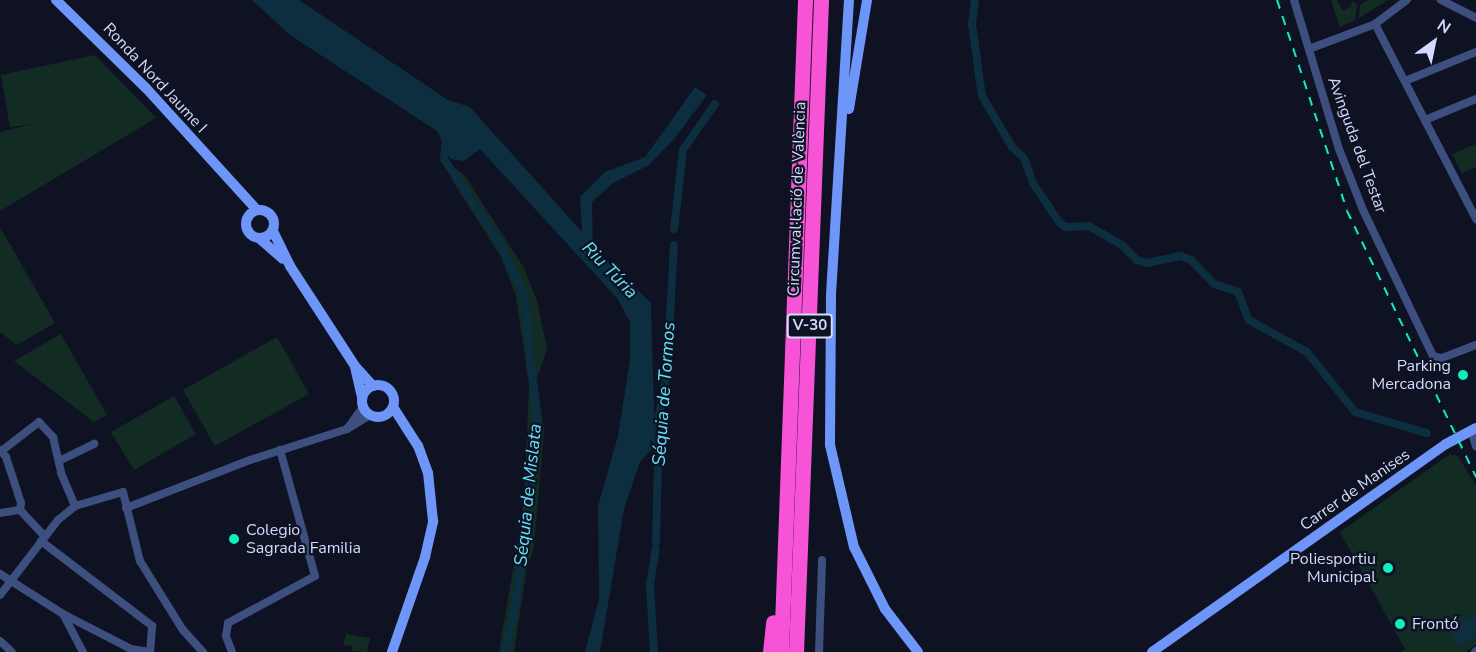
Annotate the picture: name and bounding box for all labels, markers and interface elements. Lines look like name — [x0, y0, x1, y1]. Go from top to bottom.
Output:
north arrow — [1404, 12, 1464, 72]
text: N — [1433, 14, 1455, 39]
street label: Ronda Nord Jaume I — [99, 19, 211, 137]
street label: Avinguda del Testar — [1323, 74, 1391, 216]
street label: Circumval·lació de València — [784, 101, 810, 297]
water label: Riu Túria — [578, 237, 642, 303]
road number: V-30 — [786, 314, 834, 338]
water label: Séquia de Tormos — [648, 321, 680, 467]
place label: Parking Mercadona — [1372, 356, 1451, 394]
marker: Parking Mercadona — [1456, 368, 1470, 382]
water label: Séquia de Mislata — [510, 423, 546, 567]
street label: Carrer de Manises — [1296, 445, 1414, 535]
place label: Colegio Sagrada Familia — [246, 520, 361, 558]
marker: Colegio Sagrada Familia — [227, 532, 241, 546]
place label: Poliesportiu Municipal — [1290, 549, 1376, 587]
marker: Poliesportiu Municipal — [1381, 561, 1395, 575]
place label: Frontó — [1412, 614, 1459, 634]
marker: Frontó — [1393, 617, 1407, 631]

